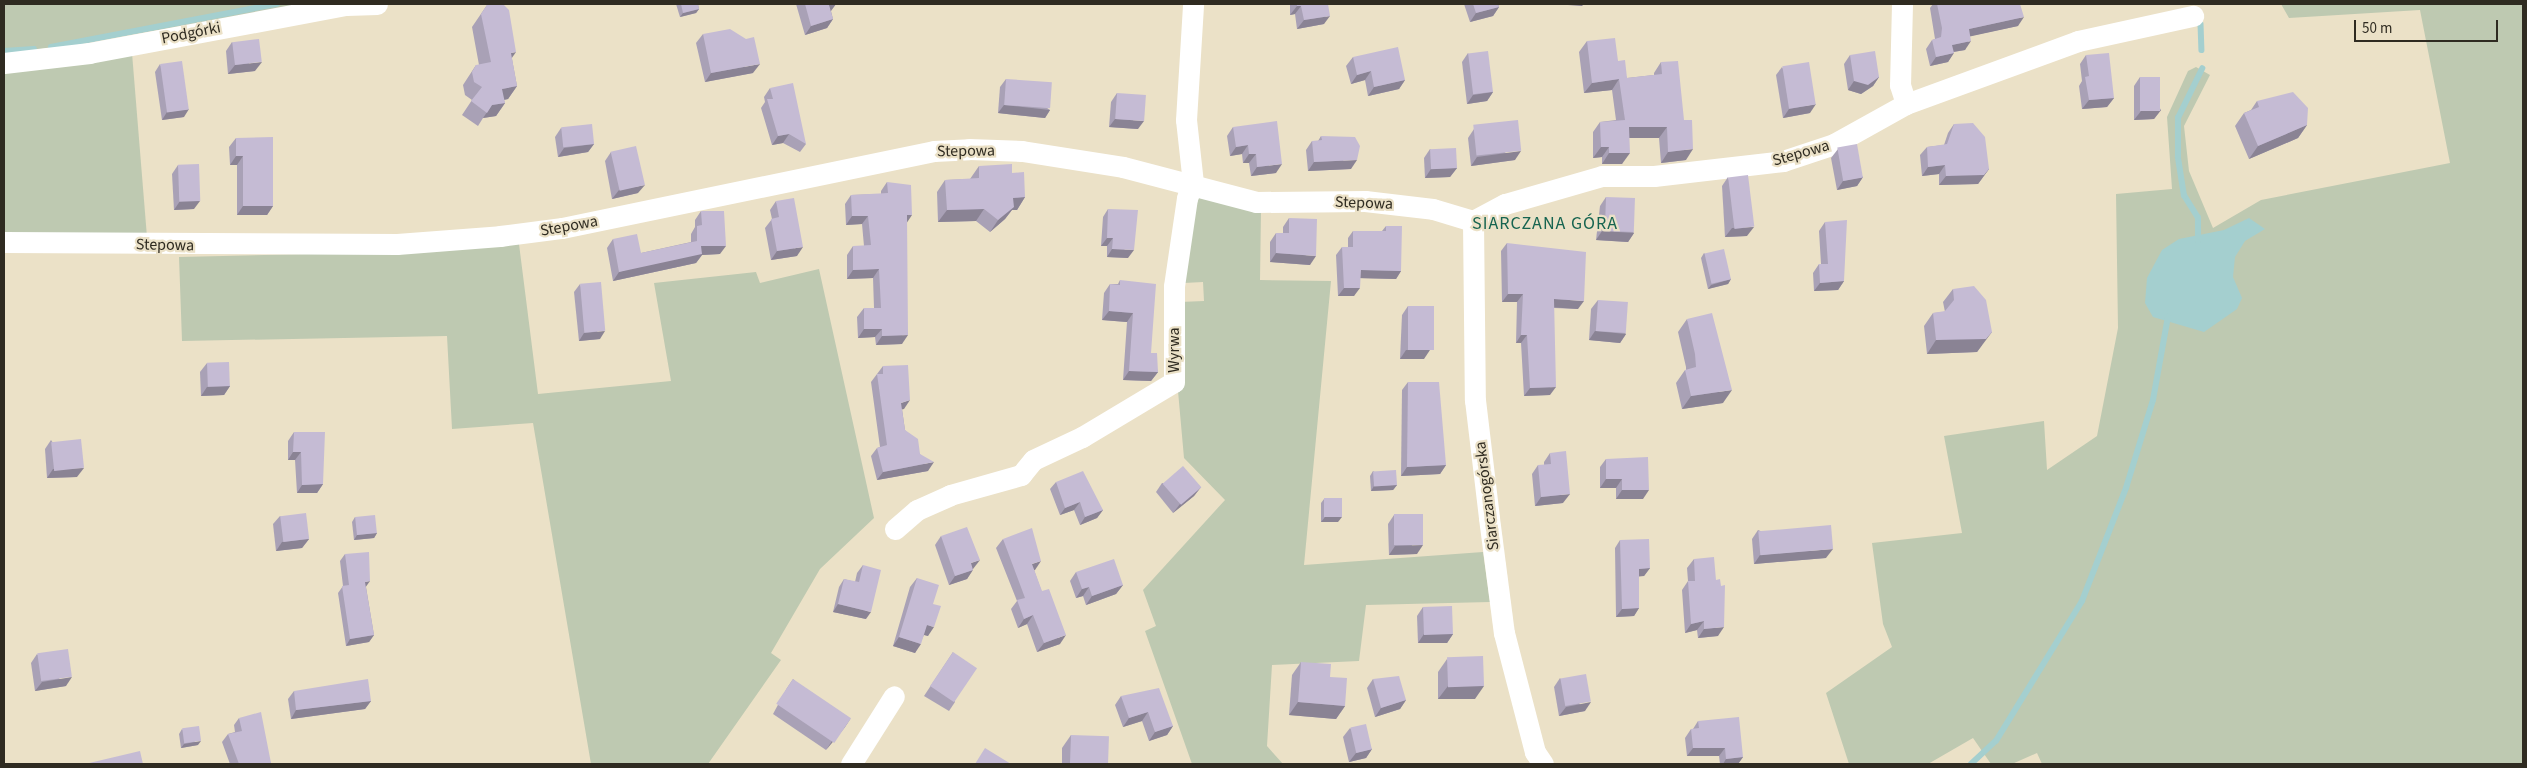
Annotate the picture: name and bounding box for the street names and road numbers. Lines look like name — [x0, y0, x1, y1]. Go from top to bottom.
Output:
street label: Podgórki — [160, 18, 222, 48]
street label: Stepowa — [1770, 136, 1832, 170]
street label: Stepowa — [937, 141, 995, 161]
street label: Stepowa — [1335, 192, 1393, 214]
street label: Stepowa — [539, 211, 599, 241]
street label: Stepowa — [136, 235, 194, 255]
street label: Wyrwa — [1164, 327, 1184, 373]
street label: Siarczanogórska — [1471, 440, 1503, 552]

